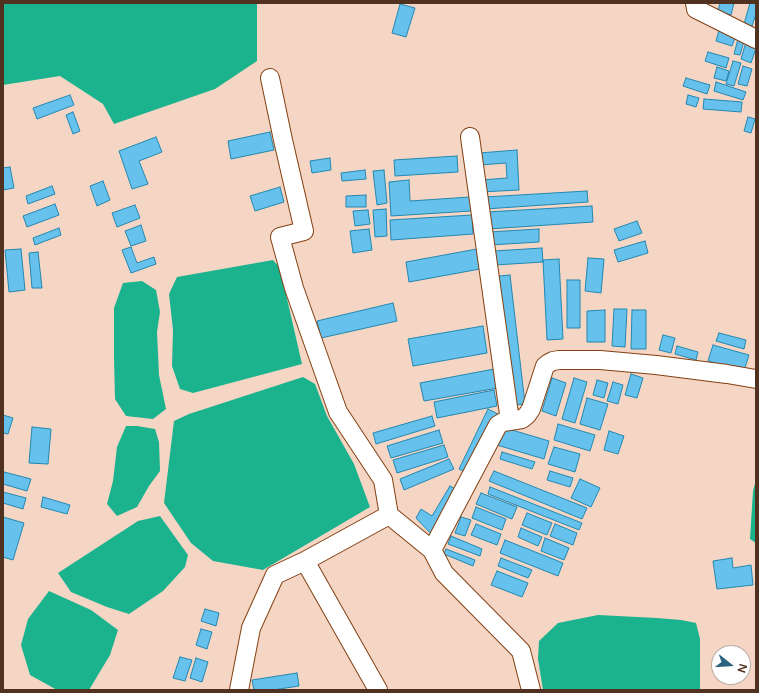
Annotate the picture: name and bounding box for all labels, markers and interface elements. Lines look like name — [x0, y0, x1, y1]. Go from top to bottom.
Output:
north arrow — [711, 645, 751, 685]
text: N — [734, 662, 750, 674]

